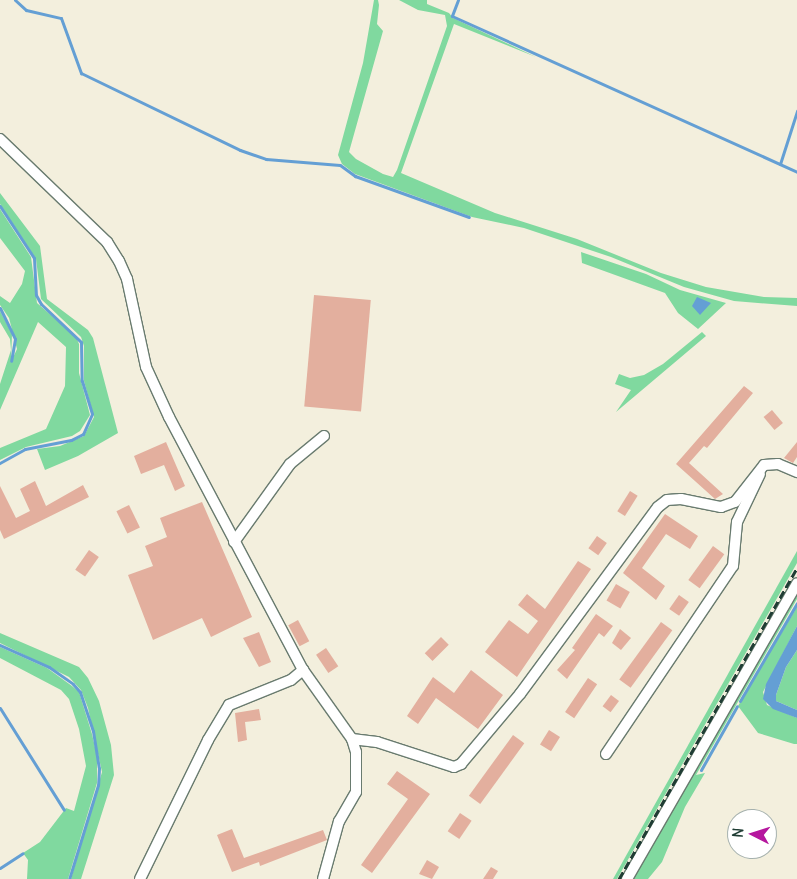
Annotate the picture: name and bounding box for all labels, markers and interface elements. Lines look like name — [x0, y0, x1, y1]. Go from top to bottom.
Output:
north arrow — [727, 809, 777, 859]
text: N — [729, 827, 747, 838]

